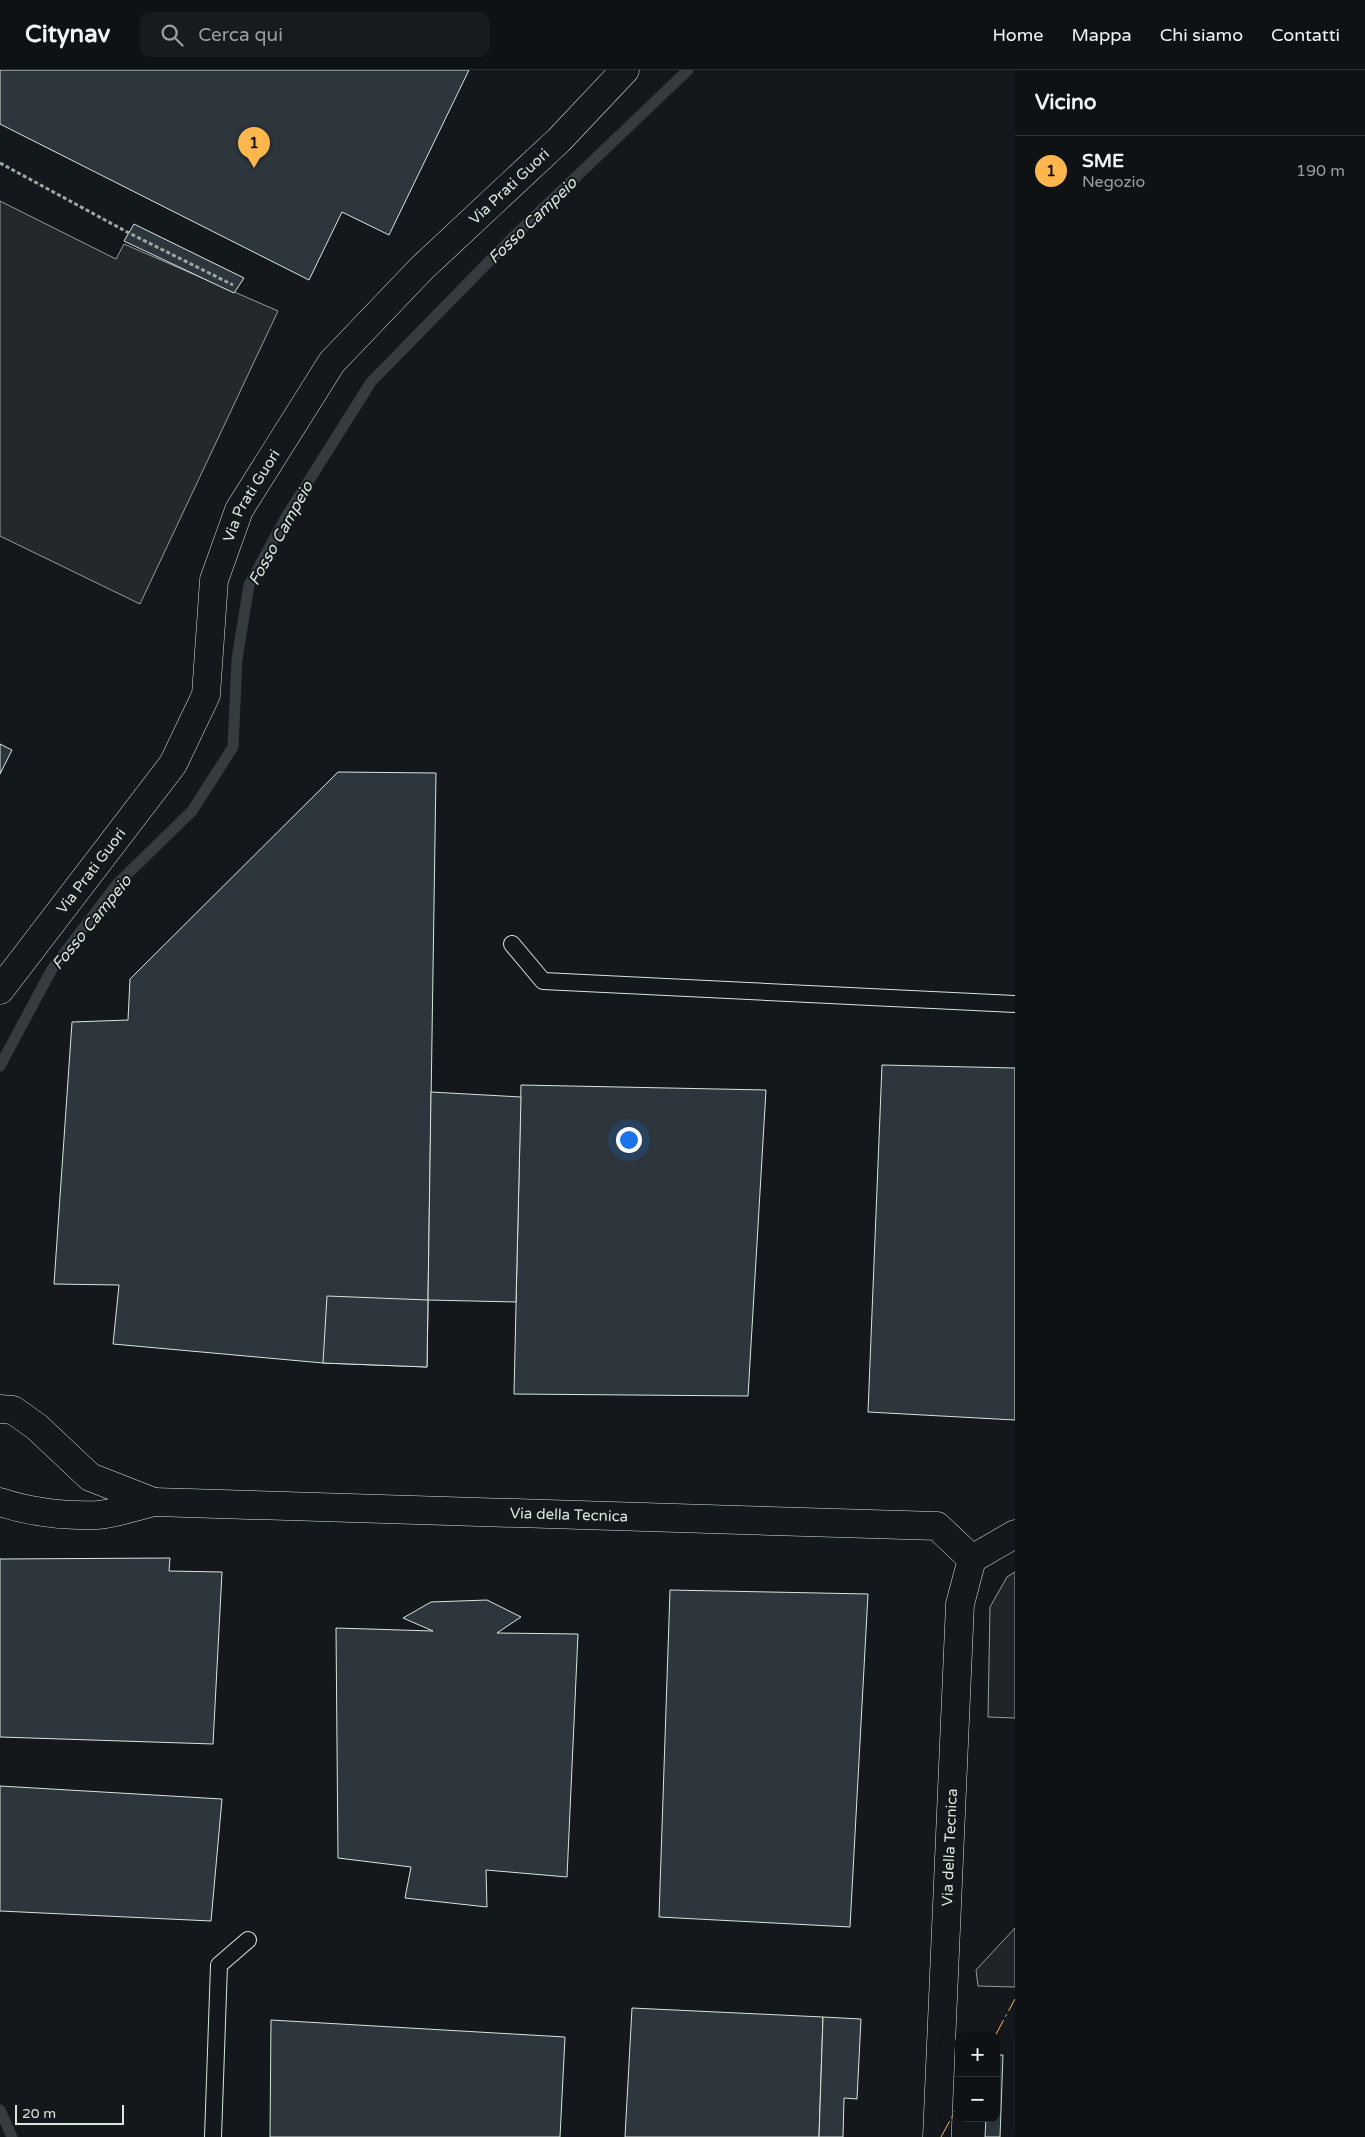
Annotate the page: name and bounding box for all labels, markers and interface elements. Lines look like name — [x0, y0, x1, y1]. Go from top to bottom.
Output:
search box — [140, 12, 490, 57]
text: Citynav — [25, 20, 110, 49]
icon: search — [158, 21, 186, 49]
text: Cerca qui — [198, 24, 283, 46]
text: Home — [992, 24, 1043, 46]
text: Mappa — [1071, 24, 1132, 46]
text: Chi siamo — [1160, 24, 1243, 46]
text: Contatti — [1271, 24, 1340, 46]
text: Vicino — [1035, 90, 1097, 115]
pin: 1 — [238, 127, 270, 168]
street label: Via Prati Guori — [465, 145, 553, 228]
text: SME — [1082, 150, 1124, 172]
text: 1 — [1046, 161, 1056, 181]
text: 190 m — [1296, 161, 1345, 181]
water label: Fosso Campeio — [484, 172, 582, 268]
text: Negozio — [1082, 172, 1145, 192]
street label: Via Prati Guori — [219, 446, 284, 544]
water label: Fosso Campeio — [244, 477, 318, 589]
street label: Via Prati Guori — [53, 825, 130, 917]
water label: Fosso Campeio — [48, 870, 137, 974]
your location — [616, 1127, 642, 1153]
street label: Via della Tecnica — [510, 1504, 628, 1526]
street label: Via della Tecnica — [938, 1788, 961, 1907]
map controls — [955, 2032, 1000, 2122]
button: + — [955, 2032, 1000, 2077]
button: − — [955, 2077, 1000, 2122]
scale bar — [15, 2102, 124, 2125]
text: 20 m — [22, 2105, 56, 2122]

